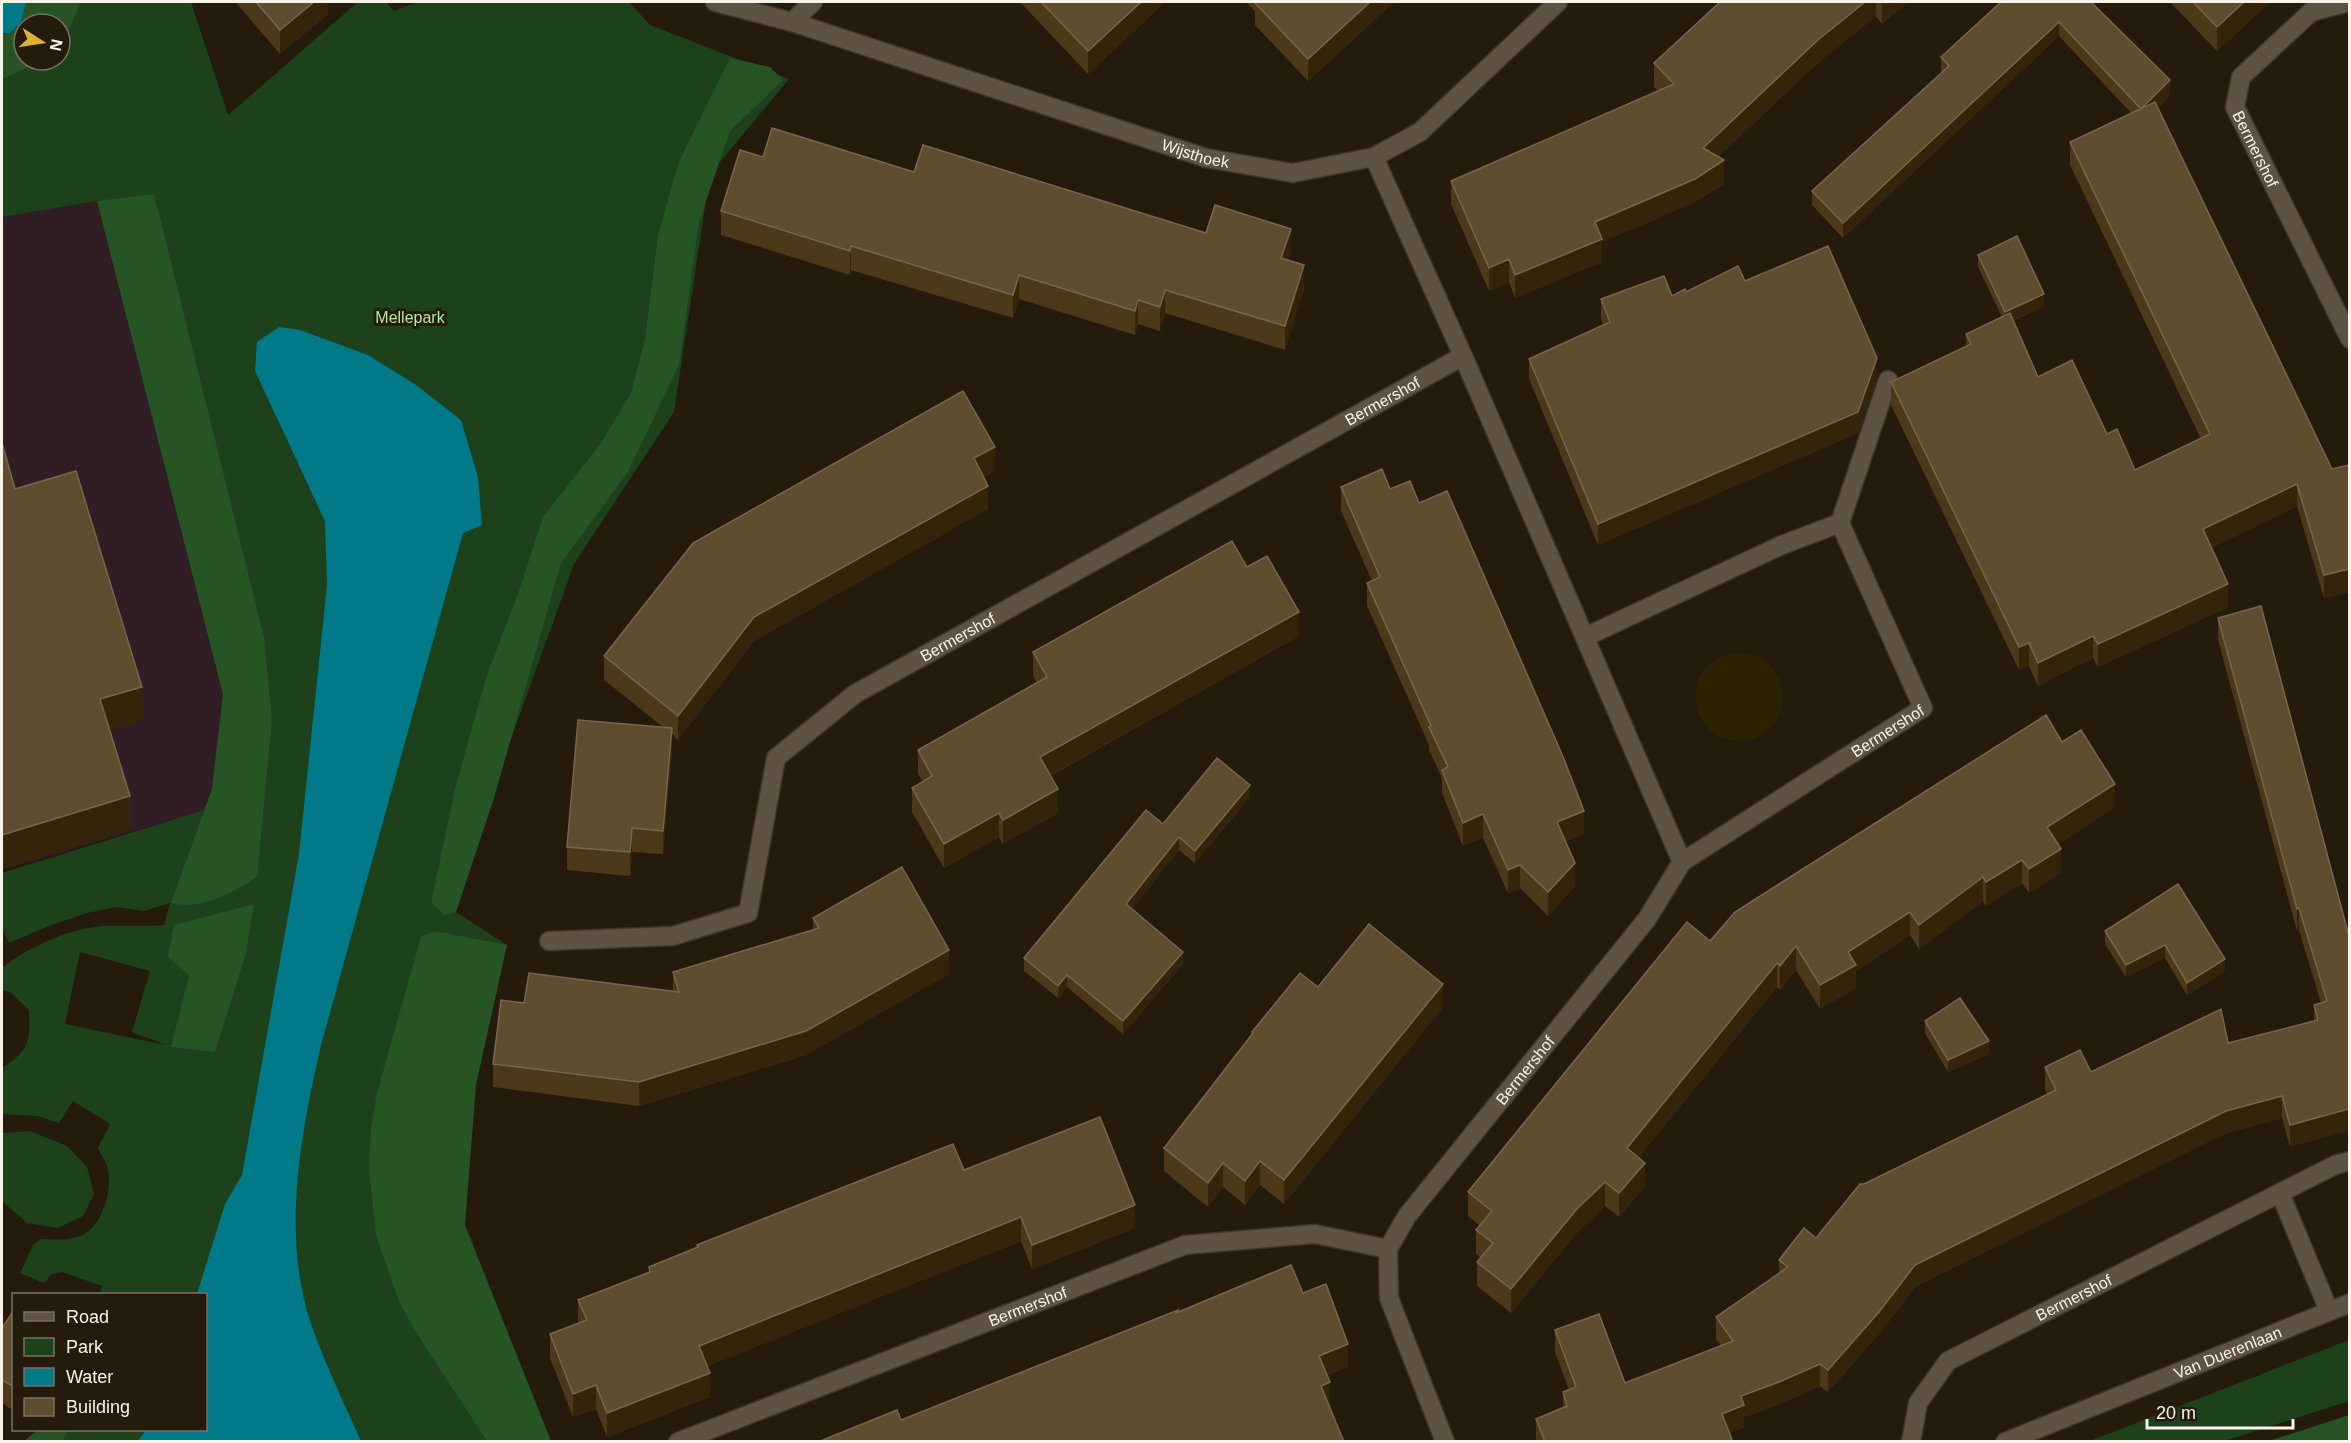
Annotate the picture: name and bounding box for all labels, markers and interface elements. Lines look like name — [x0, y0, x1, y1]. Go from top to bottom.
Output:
north arrow — [12, 12, 72, 72]
text: N — [47, 38, 66, 52]
street label: Bermershof — [2229, 108, 2281, 190]
street label: Wijsthoek — [1159, 136, 1231, 171]
park label: Mellepark — [375, 309, 446, 326]
street label: Bermershof — [1342, 374, 1423, 429]
street label: Bermershof — [917, 610, 999, 665]
street label: Bermershof — [1848, 701, 1927, 761]
street label: Bermershof — [1493, 1033, 1558, 1108]
street label: Bermershof — [2033, 1271, 2115, 1324]
street label: Bermershof — [986, 1284, 1070, 1330]
legend — [12, 1293, 207, 1431]
text: Road — [66, 1307, 109, 1327]
street label: Van Duerenlaan — [2171, 1323, 2284, 1382]
text: Park — [66, 1337, 104, 1357]
text: Water — [66, 1367, 113, 1387]
scale bar — [2147, 1392, 2292, 1430]
text: Building — [66, 1397, 130, 1417]
text: 20 m — [2156, 1403, 2196, 1423]

